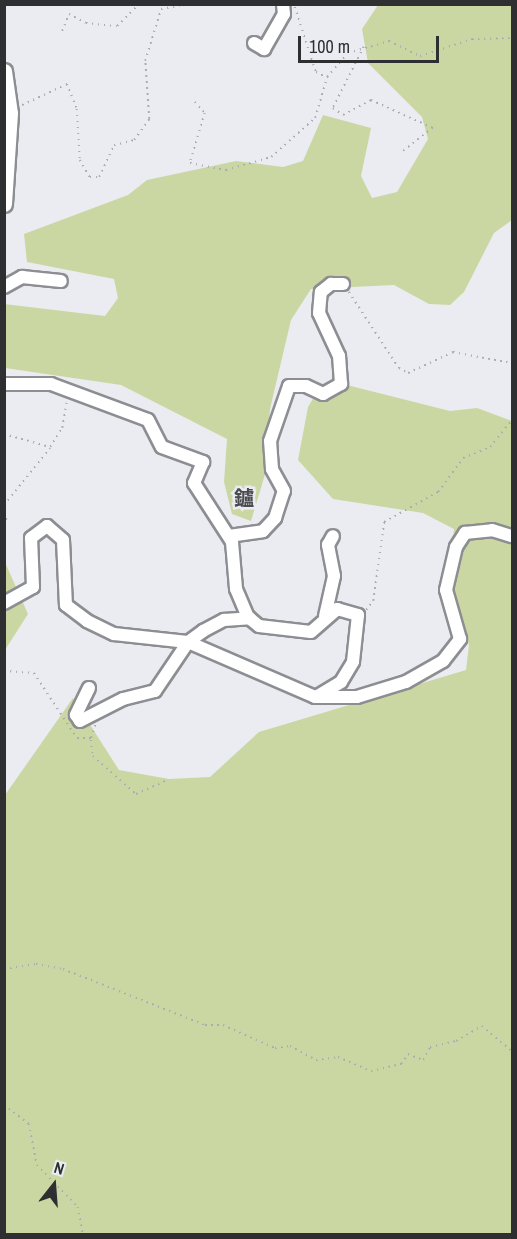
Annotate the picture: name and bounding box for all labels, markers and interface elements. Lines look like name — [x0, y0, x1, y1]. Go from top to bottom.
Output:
scale bar — [301, 24, 442, 62]
text: 100 m — [309, 34, 350, 59]
district label: 鑪 — [234, 485, 254, 509]
north arrow — [24, 1155, 84, 1215]
text: N — [52, 1156, 67, 1180]

